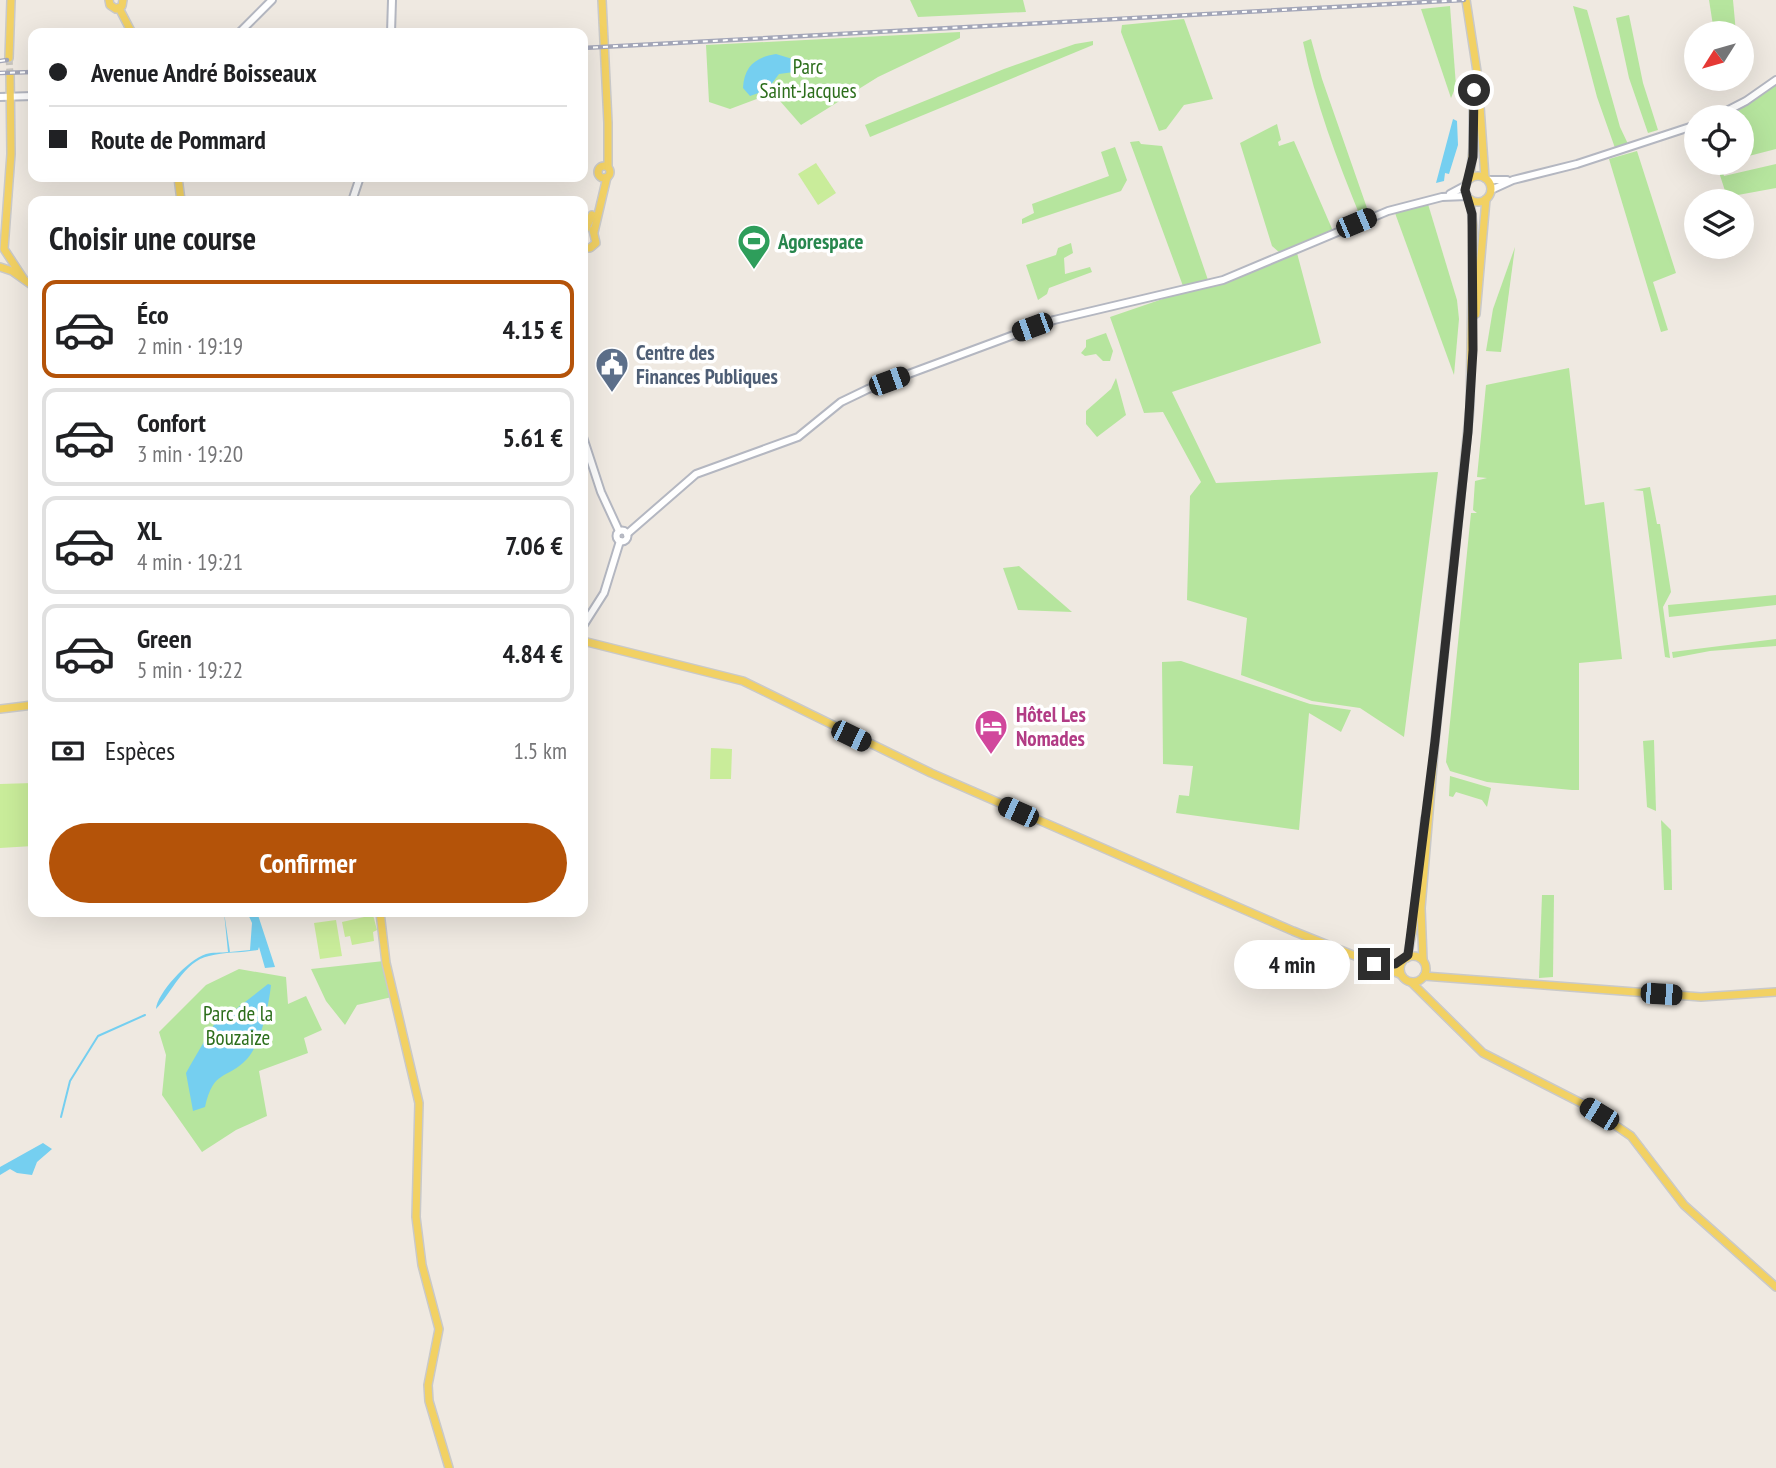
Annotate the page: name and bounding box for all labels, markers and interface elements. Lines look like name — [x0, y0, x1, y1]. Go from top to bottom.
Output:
north arrow — [1684, 21, 1754, 91]
map controls — [1684, 21, 1754, 259]
park label: Parc Saint-Jacques — [759, 53, 857, 104]
text: Avenue André Boisseaux — [91, 56, 317, 89]
route start — [1458, 74, 1490, 106]
button: locate — [1684, 105, 1754, 175]
text: Route de Pommard — [91, 123, 266, 156]
button: layers — [1684, 189, 1754, 259]
car — [1333, 205, 1380, 241]
text: Choisir une course — [49, 217, 256, 259]
sports icon: Agorespace — [735, 222, 773, 271]
place label: Agorespace — [777, 228, 863, 255]
icon: car — [53, 298, 116, 361]
text: Éco — [137, 298, 169, 331]
car — [1009, 310, 1056, 344]
text: 4.15 € — [502, 313, 563, 346]
text: 2 min · 19:19 — [137, 331, 243, 360]
place label: Centre des Finances Publiques — [636, 339, 778, 390]
public building icon: Centre des Finances Publiques — [593, 345, 631, 394]
car — [866, 364, 913, 398]
icon: car — [53, 406, 116, 469]
text: Confort — [137, 406, 206, 439]
text: 5.61 € — [502, 421, 563, 454]
text: 3 min · 19:20 — [137, 439, 243, 468]
icon: car — [53, 514, 116, 577]
text: XL — [137, 514, 162, 547]
text: 7.06 € — [505, 529, 563, 562]
text: 4 min · 19:21 — [137, 547, 243, 576]
icon: car — [53, 622, 116, 685]
text: Green — [137, 622, 192, 655]
text: 4.84 € — [502, 637, 563, 670]
text: 5 min · 19:22 — [137, 655, 243, 684]
place label: Hôtel Les Nomades — [1016, 701, 1086, 752]
hotel icon: Hôtel Les Nomades — [972, 707, 1010, 756]
car — [828, 717, 875, 755]
icon: cash — [49, 732, 87, 770]
text: Espèces — [105, 734, 175, 767]
text: 1.5 km — [513, 736, 567, 765]
car — [995, 794, 1042, 830]
button: Confirmer — [49, 823, 567, 903]
callout: 4 min — [1234, 940, 1350, 988]
route end — [1358, 948, 1390, 980]
text: 4 min — [1269, 950, 1315, 979]
car — [1640, 982, 1683, 1006]
park label: Parc de la Bouzaize — [203, 1000, 273, 1051]
car — [1576, 1094, 1623, 1134]

